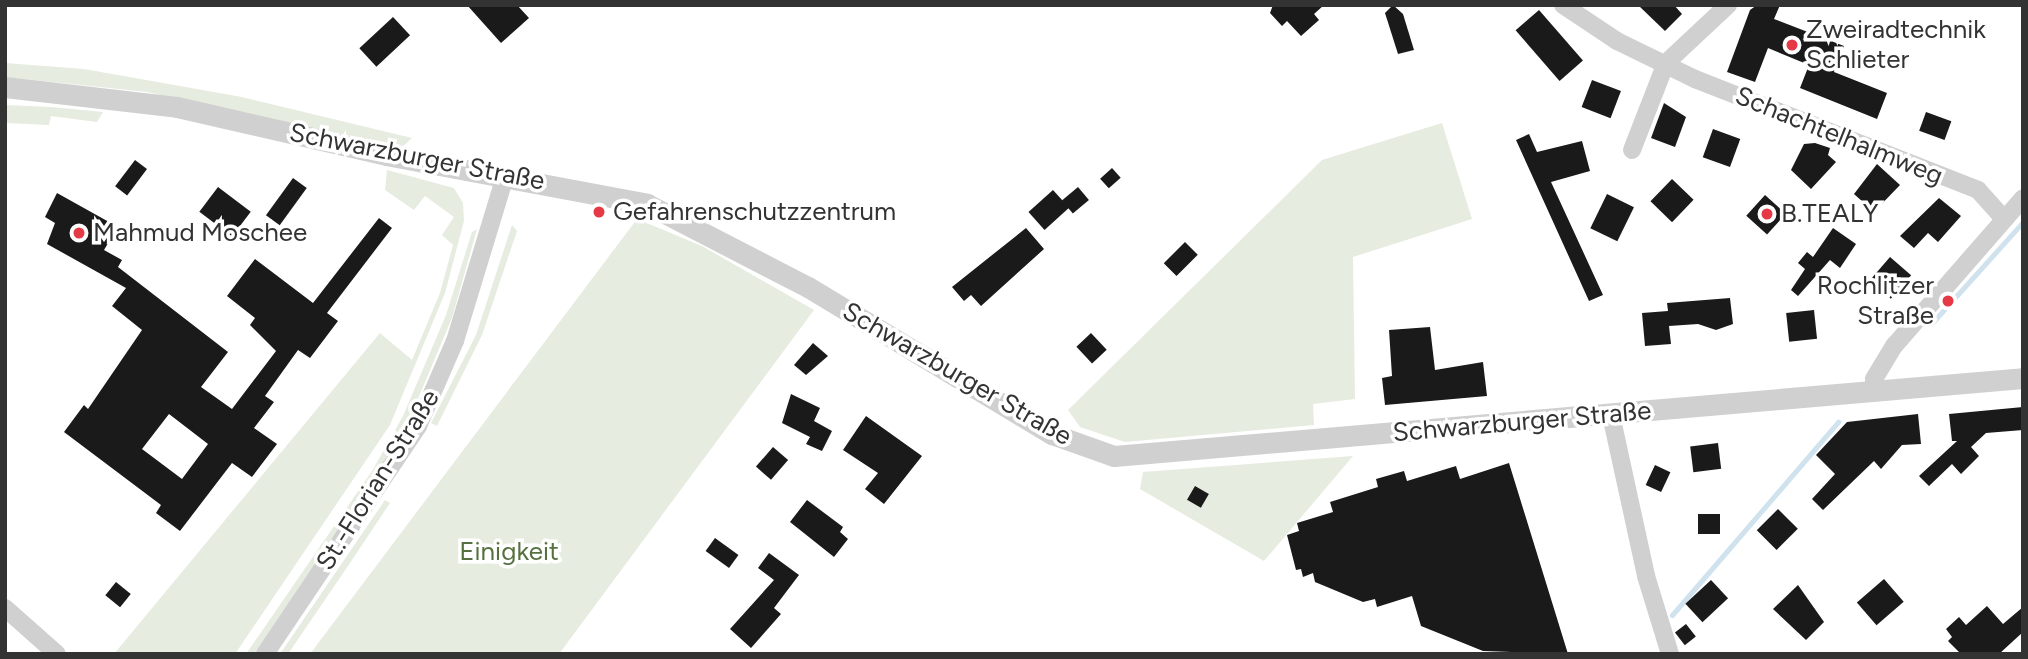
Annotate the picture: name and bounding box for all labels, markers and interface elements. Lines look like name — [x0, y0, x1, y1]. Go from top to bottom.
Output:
place label: Zweiradtechnik Schlieter — [1806, 14, 1986, 76]
marker: Zweiradtechnik Schlieter — [1784, 37, 1800, 53]
street label: Schachtelhalmweg — [1731, 80, 1947, 192]
street label: Schwarzburger Straße — [287, 117, 547, 197]
place label: Gefahrenschutzzentrum — [613, 196, 896, 228]
place label: B.TEALY — [1781, 198, 1879, 230]
marker: Gefahrenschutzzentrum — [591, 204, 607, 220]
marker: B.TEALY — [1759, 206, 1775, 222]
place label: Mahmud Moschee — [93, 217, 307, 249]
marker: Mahmud Moschee — [71, 225, 87, 241]
place label: Rochlitzer Straße — [1817, 270, 1934, 332]
marker: Rochlitzer Straße — [1940, 293, 1956, 309]
street label: Schwarzburger Straße — [837, 296, 1077, 452]
street label: St.-Florian-Straße — [310, 384, 446, 576]
street label: Schwarzburger Straße — [1392, 395, 1652, 449]
park label: Einigkeit — [459, 536, 559, 568]

